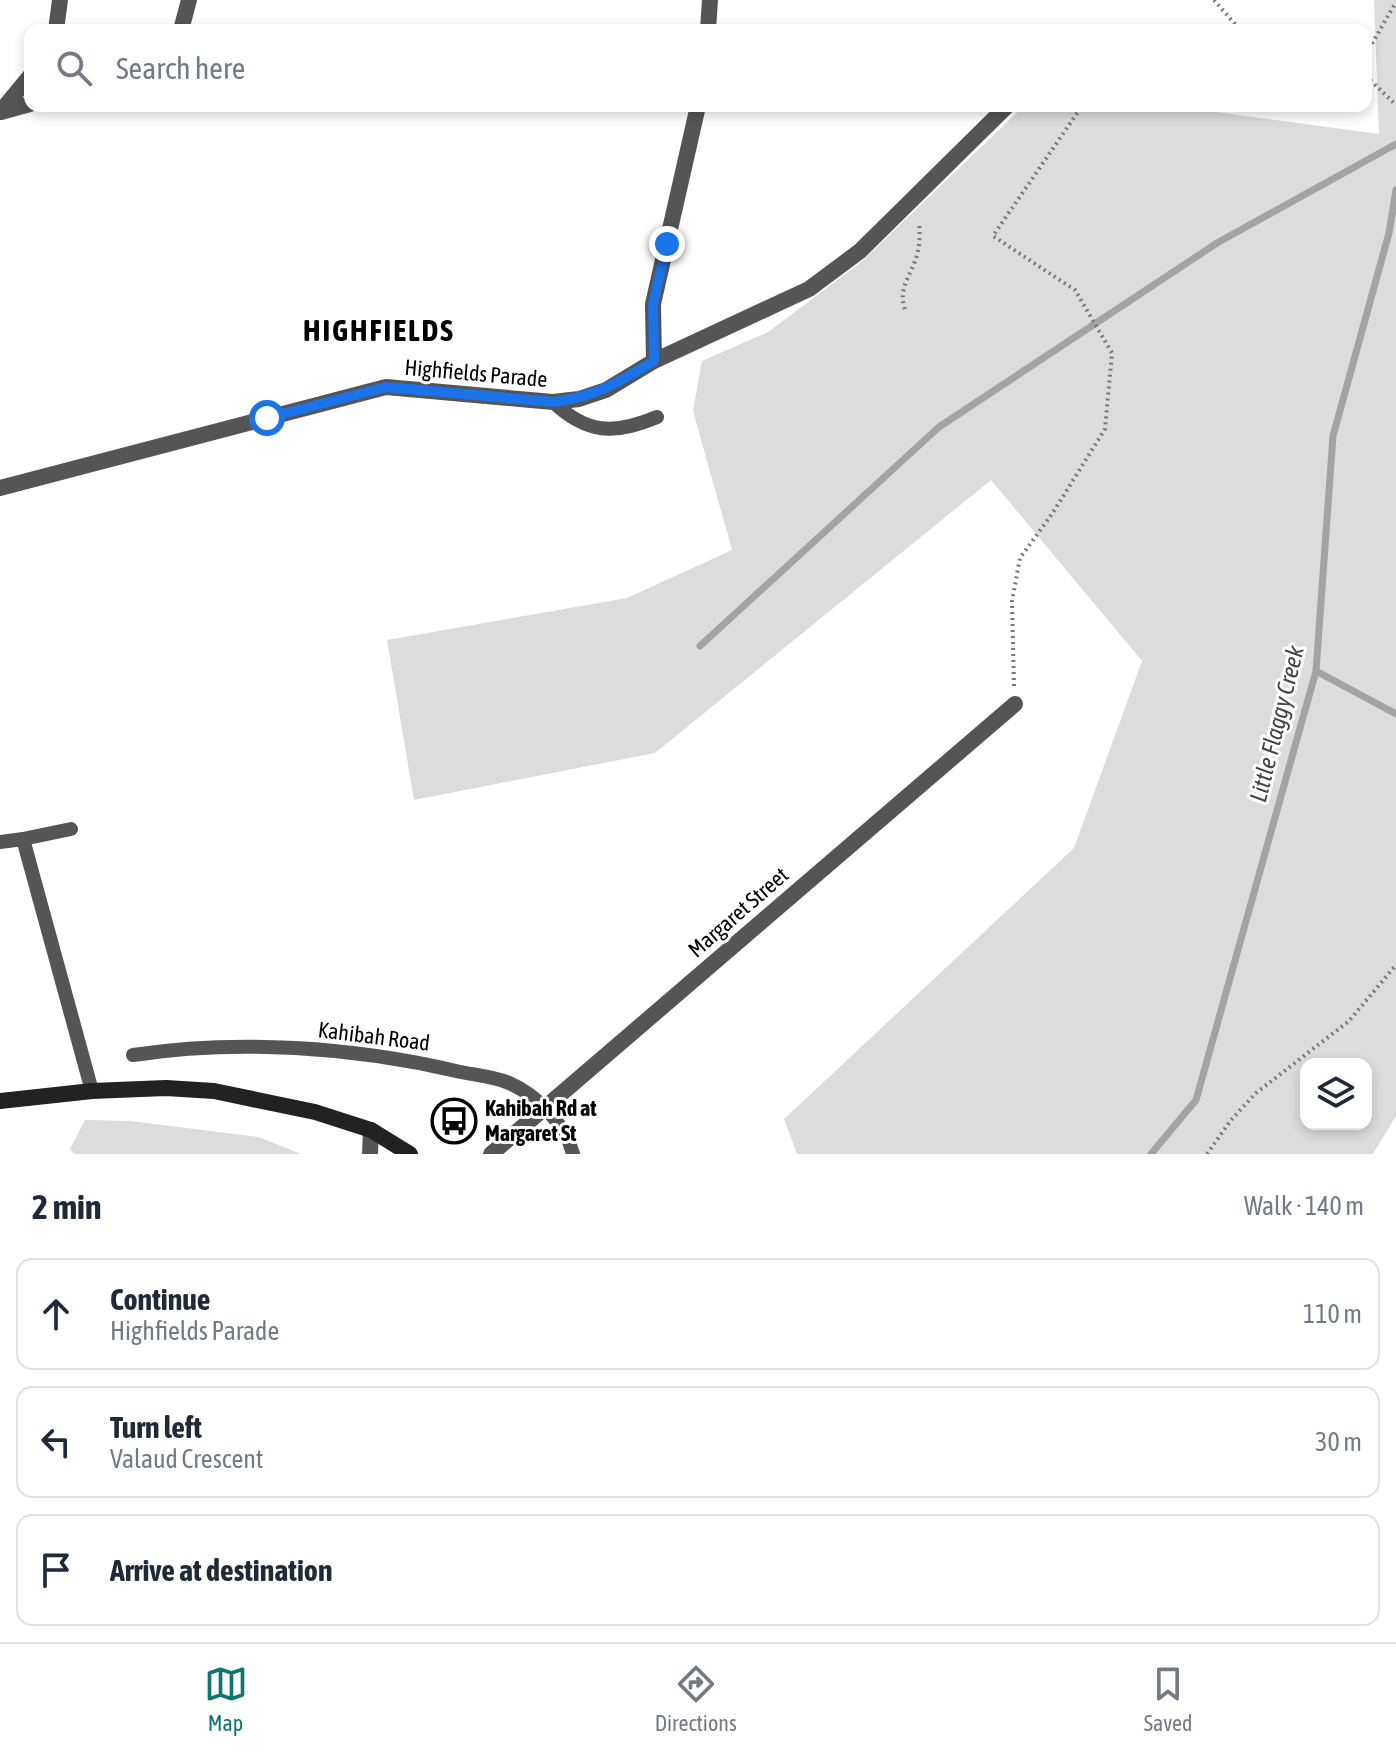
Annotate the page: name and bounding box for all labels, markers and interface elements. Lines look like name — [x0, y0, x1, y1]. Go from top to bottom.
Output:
search box — [24, 24, 1372, 112]
icon: search — [52, 46, 96, 90]
text: Search here — [116, 51, 245, 85]
route end — [649, 226, 685, 262]
district label: HIGHFIELDS — [303, 313, 455, 347]
street label: Highfields Parade — [404, 354, 548, 392]
route start — [249, 400, 285, 436]
water label: Little Flaggy Creek — [1244, 643, 1309, 805]
street label: Margaret Street — [683, 861, 793, 963]
street label: Kahibah Road — [317, 1016, 431, 1056]
map controls — [1300, 1058, 1372, 1130]
button: layers — [1300, 1058, 1372, 1130]
place label: Kahibah Rd at Margaret St — [485, 1095, 597, 1146]
bus stop icon: Kahibah Rd at Margaret St — [430, 1097, 478, 1145]
text: 2 min — [32, 1187, 101, 1226]
text: Walk · 140 m — [1244, 1191, 1364, 1221]
text: Continue — [110, 1282, 210, 1316]
icon: ahead — [34, 1292, 78, 1336]
text: 110 m — [1303, 1299, 1362, 1329]
text: Highfields Parade — [110, 1316, 279, 1346]
text: Turn left — [110, 1410, 202, 1444]
icon: left — [34, 1420, 78, 1464]
text: 30 m — [1315, 1427, 1362, 1457]
text: Valaud Crescent — [110, 1444, 263, 1474]
icon: arrive — [34, 1548, 78, 1592]
text: Arrive at destination — [110, 1553, 332, 1587]
tab: Map — [204, 1662, 248, 1736]
tab: Directions — [655, 1662, 737, 1736]
tab: Saved — [1144, 1662, 1192, 1736]

